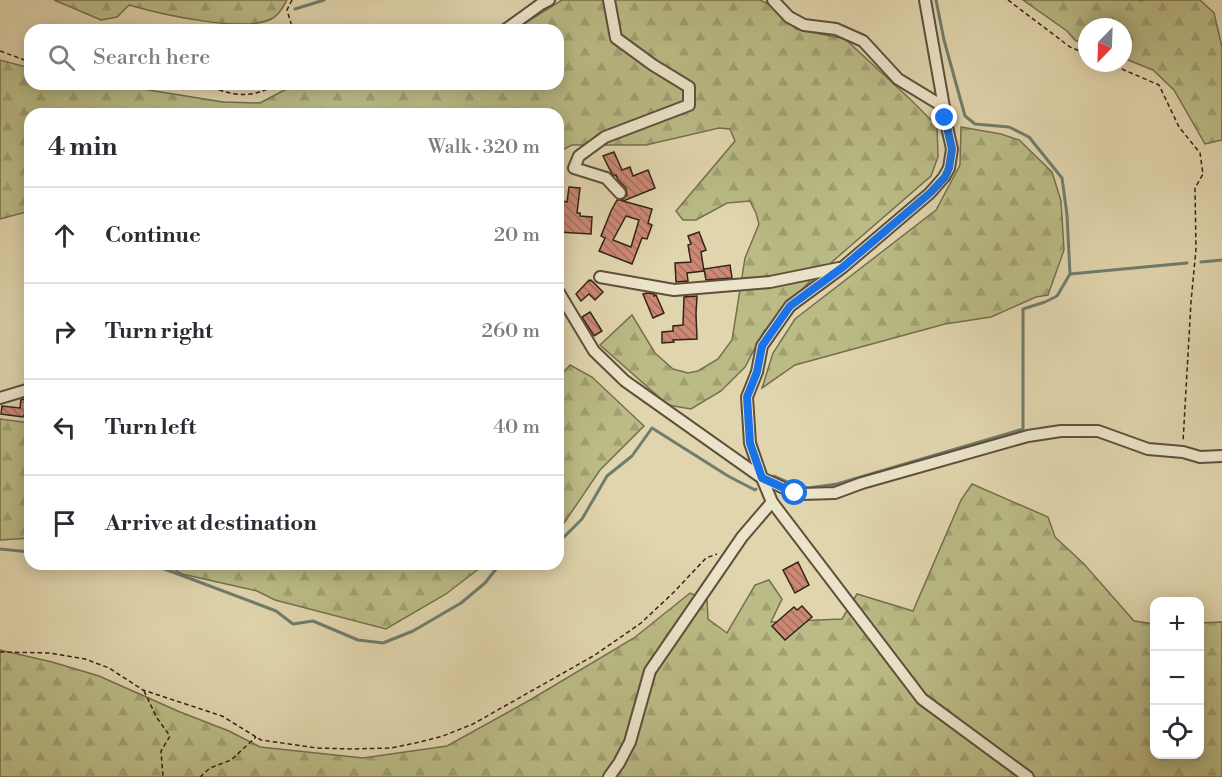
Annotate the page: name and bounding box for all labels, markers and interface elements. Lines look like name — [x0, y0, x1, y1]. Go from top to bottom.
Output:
north arrow — [1078, 18, 1132, 72]
search box — [24, 24, 564, 90]
icon: search — [45, 41, 78, 74]
text: Search here — [93, 44, 210, 71]
route end — [931, 104, 957, 130]
text: 4 min — [48, 131, 118, 163]
text: Walk · 320 m — [428, 135, 540, 160]
icon: ahead — [48, 219, 81, 252]
text: Continue — [105, 222, 201, 249]
text: 20 m — [494, 223, 540, 248]
icon: right — [48, 315, 81, 348]
text: Turn right — [105, 318, 213, 345]
text: 260 m — [482, 319, 540, 344]
icon: left — [48, 411, 81, 444]
text: Turn left — [105, 414, 196, 441]
text: 40 m — [493, 415, 540, 440]
route start — [781, 479, 807, 505]
icon: arrive — [48, 507, 81, 540]
text: Arrive at destination — [105, 510, 317, 537]
map controls — [1150, 597, 1204, 759]
button: + — [1150, 597, 1204, 651]
button: − — [1150, 651, 1204, 705]
button: locate — [1150, 705, 1204, 759]

